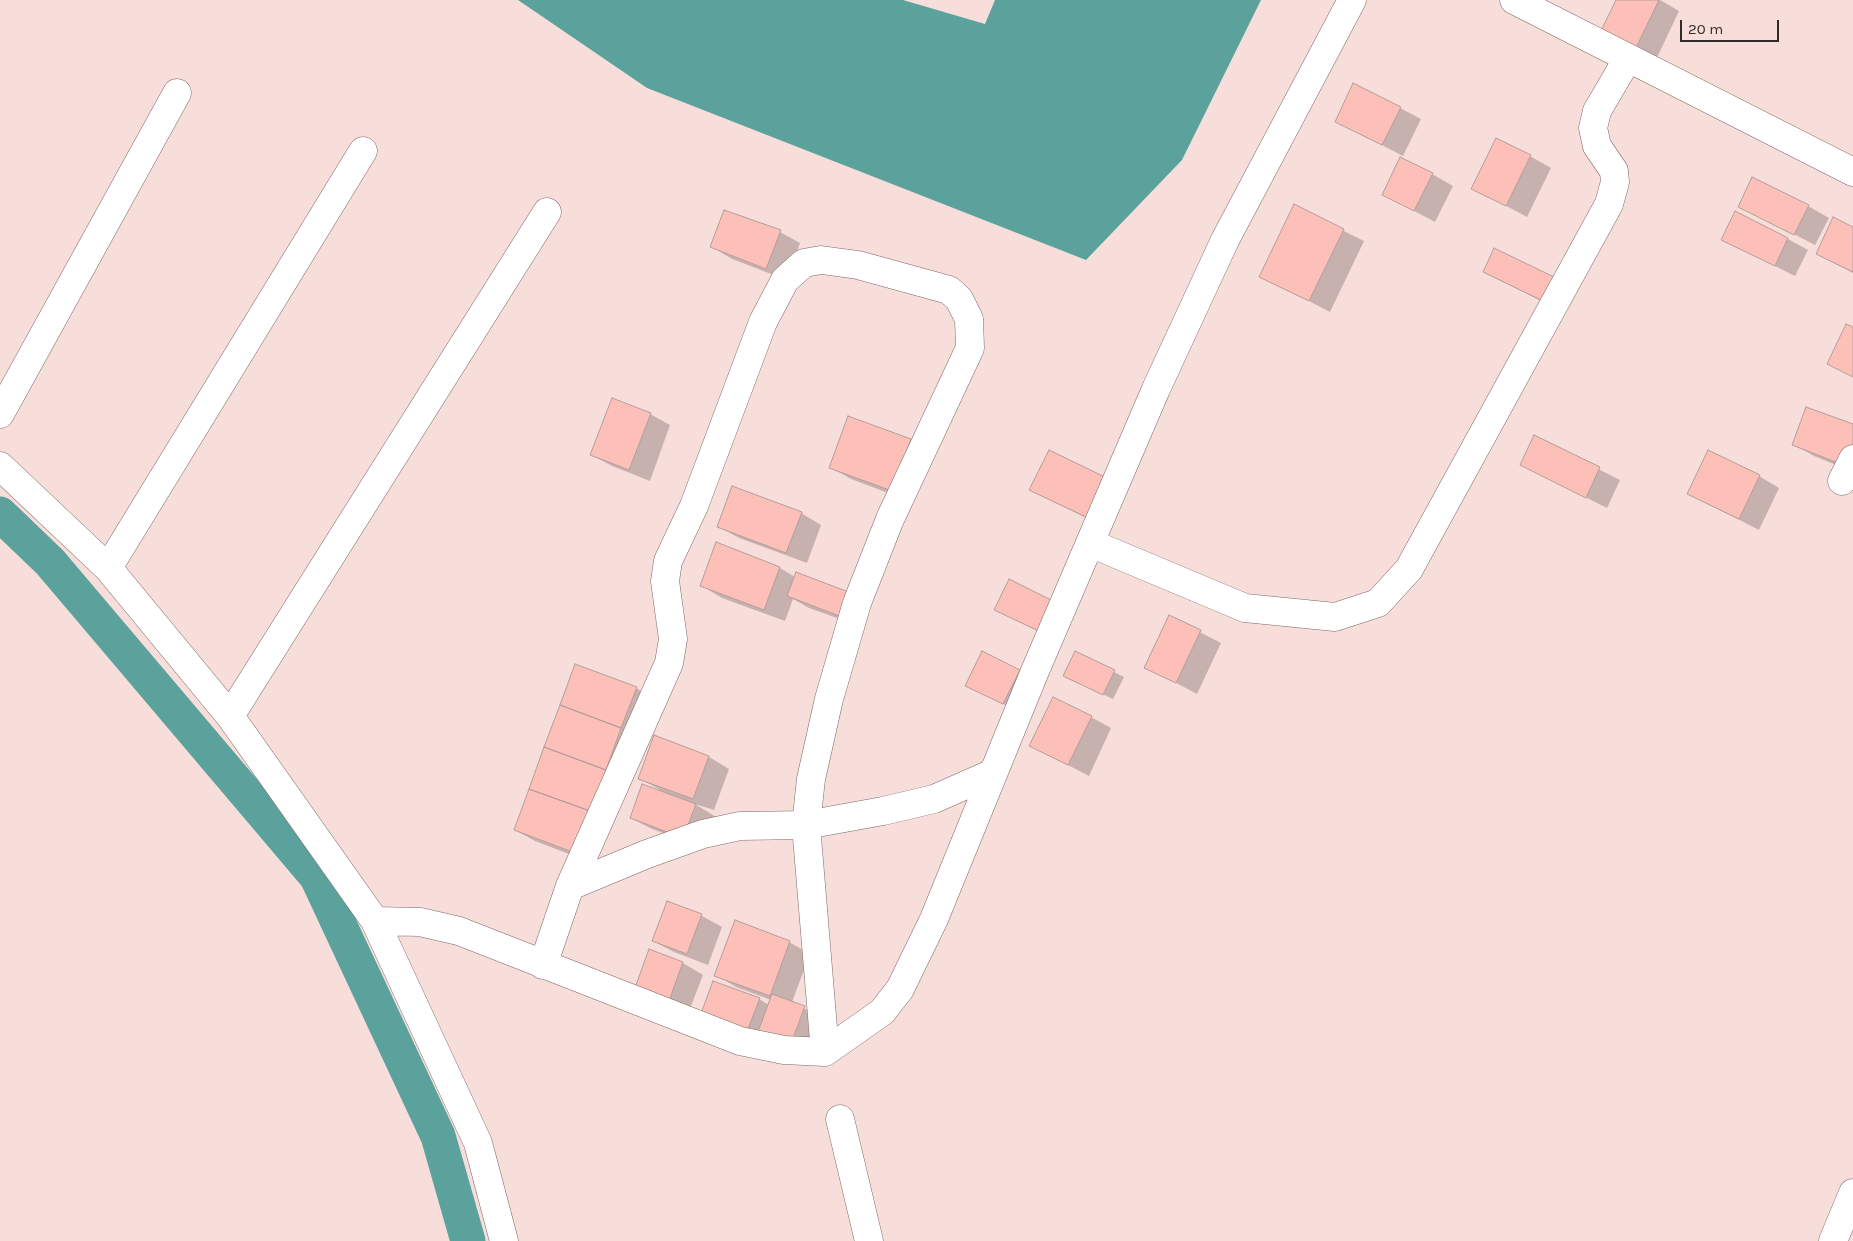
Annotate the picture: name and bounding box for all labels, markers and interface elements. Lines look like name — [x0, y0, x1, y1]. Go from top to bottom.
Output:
scale bar — [1683, 10, 1782, 42]
text: 20 m — [1688, 20, 1723, 38]

